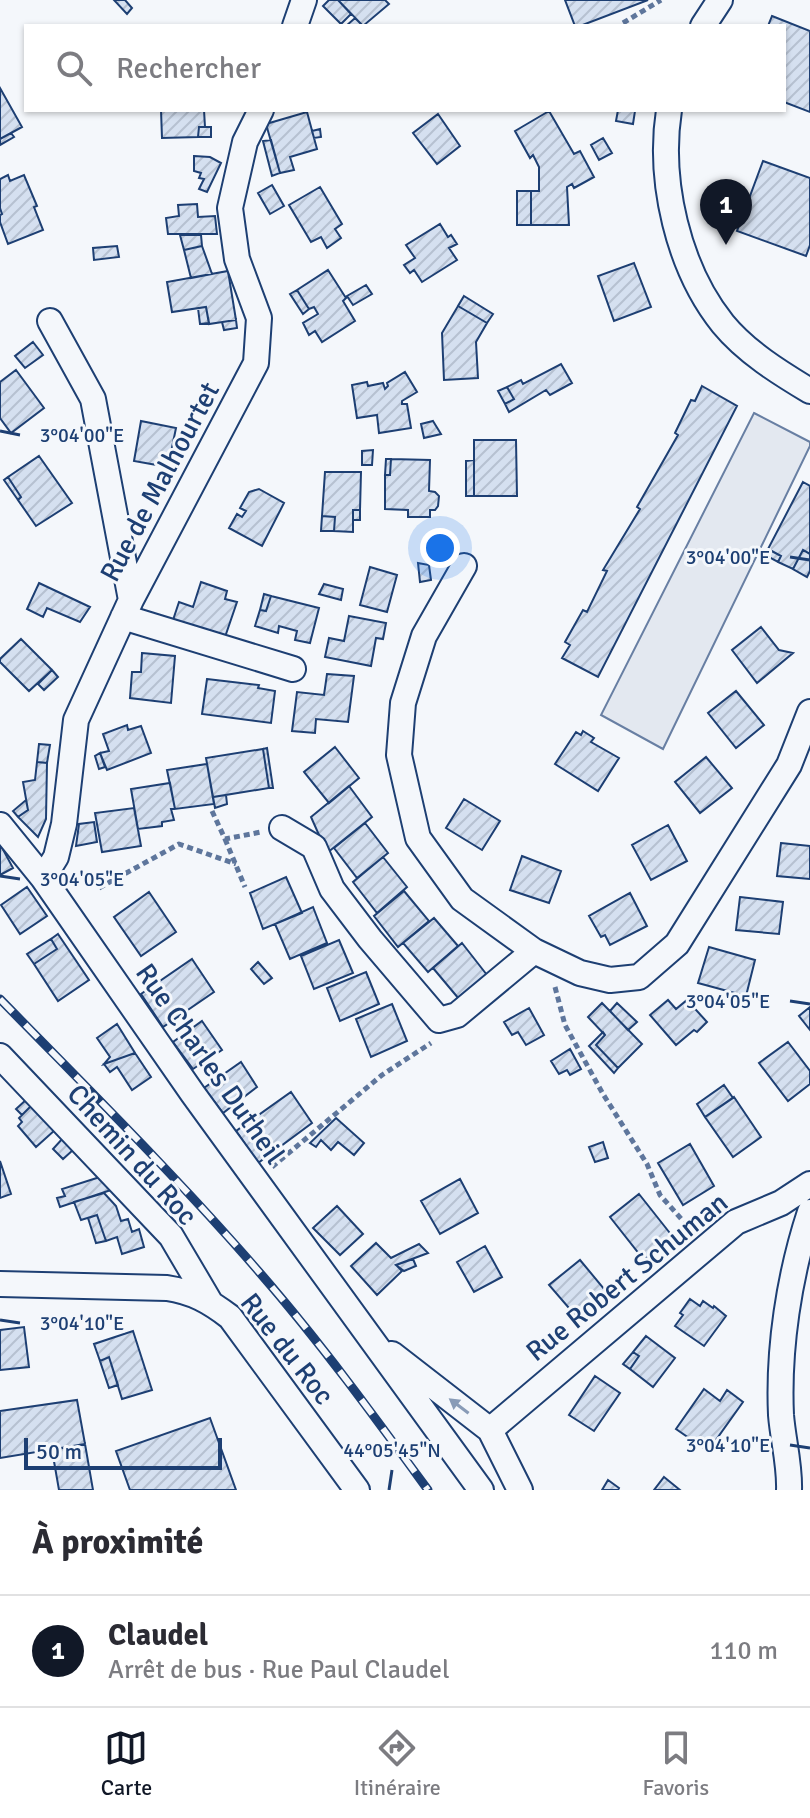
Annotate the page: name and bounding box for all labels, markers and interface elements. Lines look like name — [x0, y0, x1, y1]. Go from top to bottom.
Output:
search box — [24, 24, 786, 112]
icon: search — [52, 46, 96, 90]
text: Rechercher — [116, 50, 261, 87]
pin: 1 — [700, 179, 752, 245]
street label: Rue de Malhourtet — [93, 376, 227, 588]
text: 3°04'00"E — [40, 423, 124, 448]
your location — [420, 528, 460, 568]
text: 3°04'00"E — [686, 545, 770, 570]
text: 3°04'05"E — [40, 867, 124, 892]
street label: Rue Charles Dutheil — [128, 957, 292, 1171]
text: 3°04'05"E — [686, 989, 770, 1014]
street label: Chemin du Roc — [60, 1077, 204, 1233]
street label: Rue Robert Schuman — [519, 1185, 735, 1369]
street label: Rue du Roc — [233, 1286, 341, 1412]
text: 3°04'10"E — [40, 1311, 124, 1336]
one-way arrow — [449, 1399, 469, 1415]
text: 3°04'10"E — [686, 1433, 770, 1458]
scale bar — [24, 1434, 222, 1470]
text: 50 m — [36, 1438, 82, 1465]
text: 44°05'45"N — [343, 1438, 441, 1463]
text: À proximité — [32, 1521, 203, 1563]
text: Claudel — [108, 1617, 208, 1654]
text: 1 — [51, 1635, 65, 1667]
text: 110 m — [709, 1635, 778, 1667]
text: Arrêt de bus · Rue Paul Claudel — [108, 1654, 450, 1686]
tab: Carte — [101, 1726, 152, 1801]
tab: Itinéraire — [354, 1726, 441, 1801]
tab: Favoris — [642, 1726, 709, 1801]

